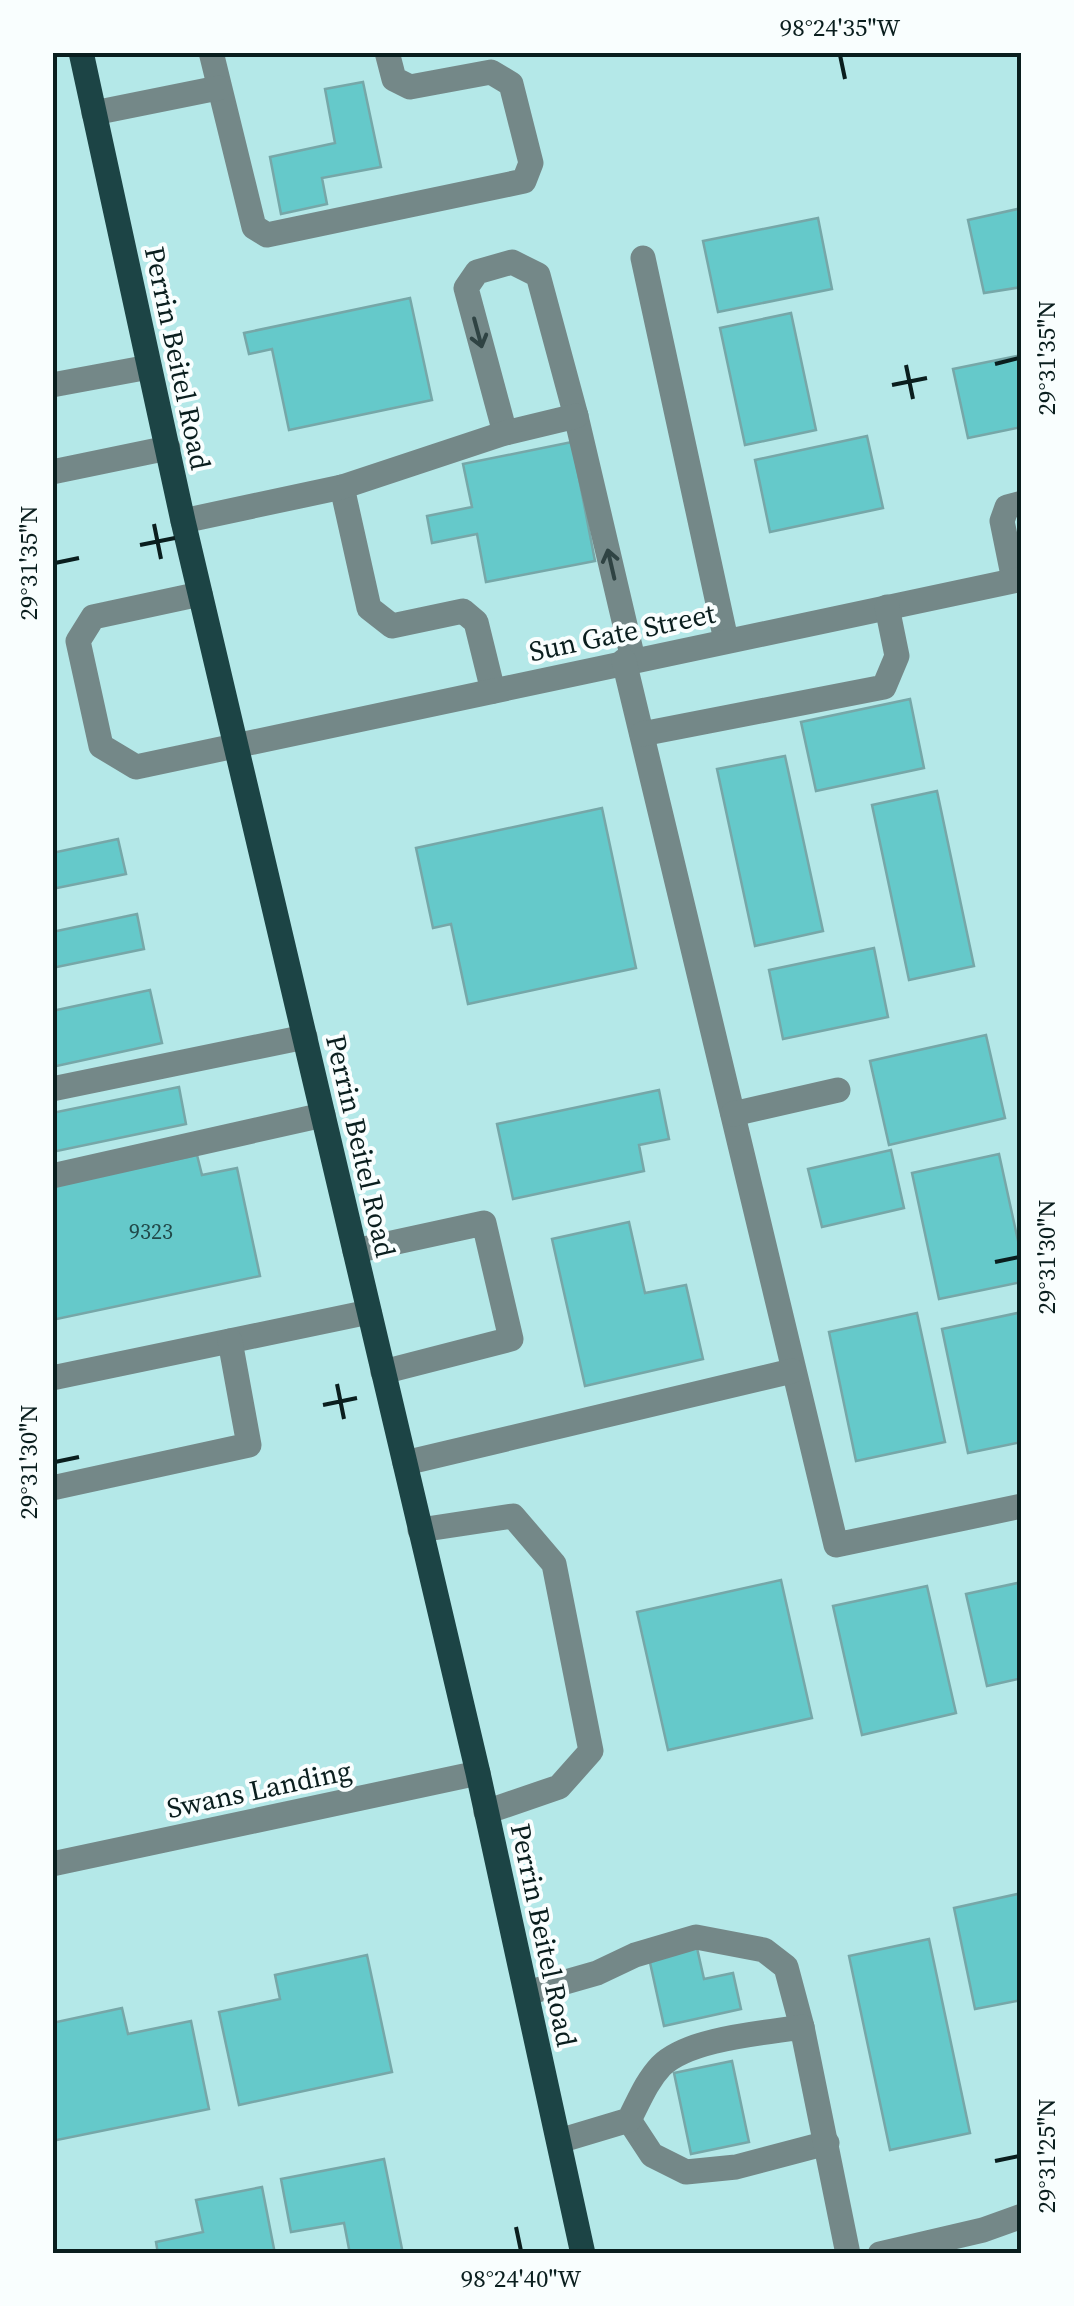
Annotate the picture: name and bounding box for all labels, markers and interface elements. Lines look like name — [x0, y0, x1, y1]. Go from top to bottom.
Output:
text: 98°24'35"W — [780, 10, 900, 44]
street label: Perrin Beitel Road — [136, 243, 220, 473]
text: 29°31'35"N — [1029, 300, 1063, 416]
one-way arrow — [469, 317, 488, 348]
text: 29°31'35"N — [11, 505, 45, 621]
one-way arrow — [601, 549, 619, 581]
street label: Sun Gate Street — [525, 594, 720, 670]
street label: Perrin Beitel Road — [317, 1031, 405, 1261]
text: 29°31'30"N — [1029, 1199, 1063, 1315]
house number: 9323 — [129, 1216, 173, 1246]
text: 29°31'30"N — [11, 1404, 45, 1520]
street label: Swans Landing — [163, 1751, 355, 1827]
street label: Perrin Beitel Road — [502, 1820, 586, 2050]
text: 29°31'25"N — [1029, 2098, 1063, 2214]
text: 98°24'40"W — [461, 2261, 581, 2295]

